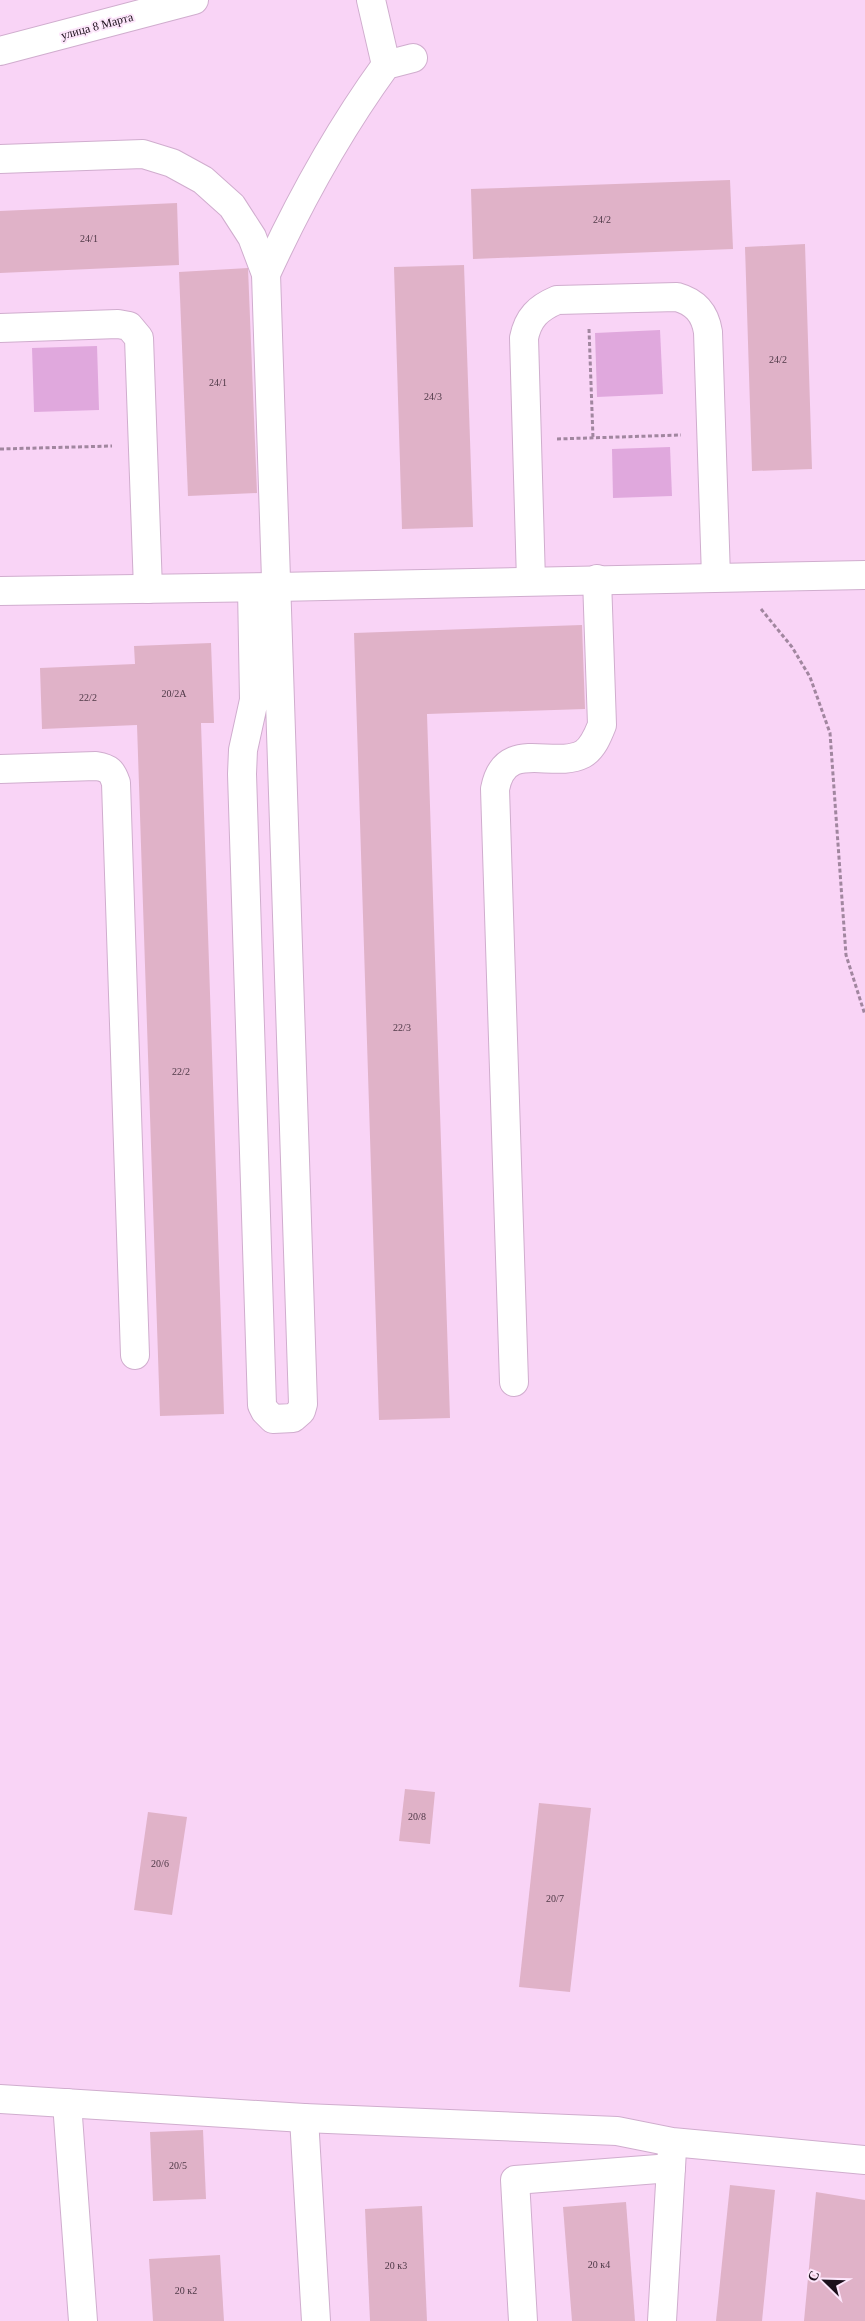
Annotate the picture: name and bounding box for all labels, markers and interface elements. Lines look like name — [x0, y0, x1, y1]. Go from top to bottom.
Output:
street label: улица 8 Марта — [59, 9, 135, 42]
house number: 24/2 — [593, 214, 611, 225]
house number: 24/1 — [80, 233, 98, 244]
house number: 24/2 — [769, 354, 787, 365]
house number: 24/1 — [209, 377, 227, 388]
house number: 24/3 — [424, 391, 442, 402]
house number: 20/2А — [162, 688, 187, 699]
house number: 22/2 — [79, 692, 97, 703]
house number: 22/3 — [393, 1022, 411, 1033]
house number: 22/2 — [172, 1066, 190, 1077]
house number: 20/8 — [408, 1811, 426, 1822]
house number: 20/6 — [151, 1858, 169, 1869]
house number: 20/7 — [546, 1893, 564, 1904]
house number: 20/5 — [169, 2160, 187, 2171]
north arrow — [800, 2256, 850, 2306]
house number: 20 к4 — [588, 2259, 610, 2270]
house number: 20 к3 — [385, 2260, 407, 2271]
text: С — [805, 2269, 822, 2284]
house number: 20 к2 — [175, 2285, 197, 2296]

